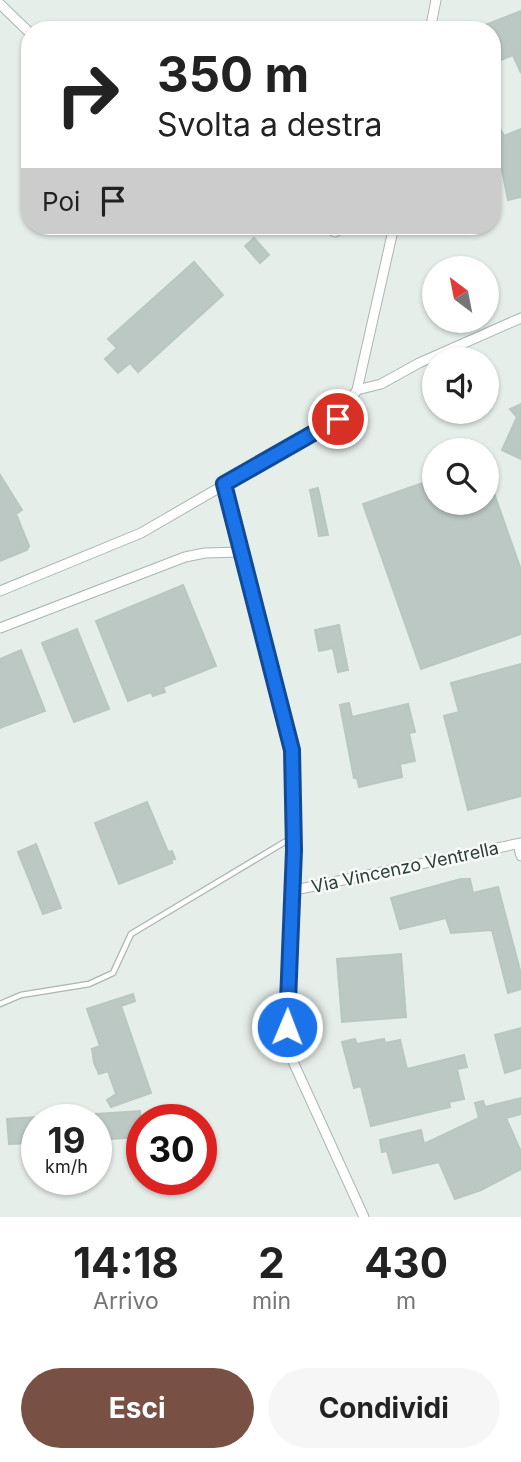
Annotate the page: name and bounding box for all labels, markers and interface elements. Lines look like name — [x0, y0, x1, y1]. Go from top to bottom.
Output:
text: 350 m — [157, 45, 309, 104]
icon: right — [42, 49, 133, 140]
text: Svolta a destra — [157, 105, 382, 144]
icon: arrive — [94, 182, 132, 220]
text: Poi — [42, 186, 80, 217]
north arrow — [422, 256, 499, 332]
map controls — [422, 256, 499, 515]
button: sound — [422, 347, 499, 424]
pin — [308, 389, 368, 449]
icon: arrive — [319, 400, 357, 438]
button: search — [422, 438, 499, 515]
street label: Via Vincenzo Ventrella — [310, 837, 500, 897]
position arrow — [250, 990, 324, 1064]
speed limit sign: 30 — [126, 1104, 217, 1195]
text: 19 — [48, 1119, 85, 1161]
text: km/h — [45, 1156, 88, 1177]
text: 14:18 — [73, 1237, 179, 1288]
text: 2 — [258, 1237, 285, 1288]
text: 430 — [364, 1237, 448, 1288]
text: Arrivo — [93, 1287, 159, 1315]
text: min — [252, 1287, 291, 1315]
text: m — [396, 1287, 416, 1315]
button: Esci — [21, 1368, 254, 1448]
button: Condividi — [268, 1368, 500, 1448]

